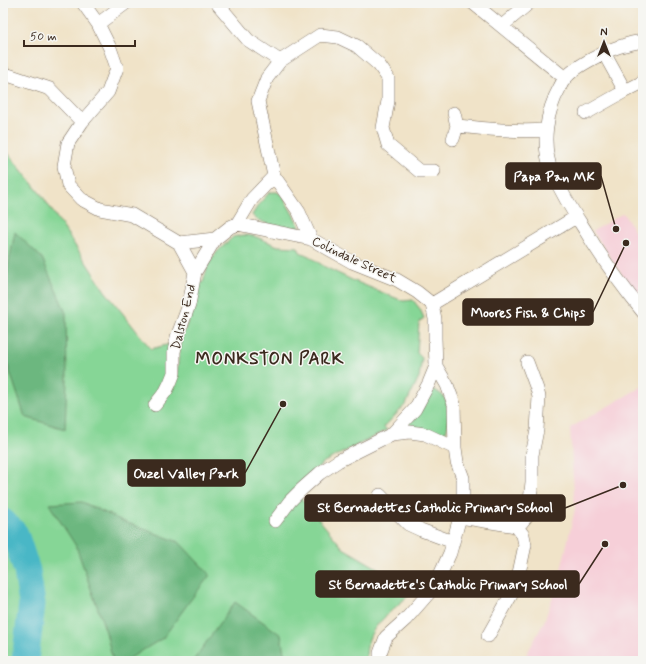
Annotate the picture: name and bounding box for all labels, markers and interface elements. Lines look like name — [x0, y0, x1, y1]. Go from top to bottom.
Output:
scale bar — [24, 22, 135, 48]
north arrow — [584, 22, 624, 62]
text: N — [600, 26, 608, 40]
text: 50 m — [30, 29, 57, 45]
callout: Papa Pan MK — [506, 163, 601, 189]
text: Papa Pan MK — [513, 168, 595, 186]
street label: Colindale Street — [309, 233, 399, 287]
street label: Dalston End — [168, 283, 200, 351]
callout: Moores Fish & Chips — [463, 299, 593, 325]
text: Moores Fish & Chips — [471, 304, 586, 322]
district label: MONKSTON PARK — [196, 348, 344, 370]
callout: Ouzel Valley Park — [128, 460, 245, 486]
text: Ouzel Valley Park — [133, 465, 239, 483]
callout: St Bernadettes Catholic Primary School — [305, 495, 565, 521]
text: St Bernadettes Catholic Primary School — [317, 499, 553, 517]
callout: St Bernadette's Catholic Primary School — [316, 571, 579, 597]
text: St Bernadette's Catholic Primary School — [328, 576, 568, 594]

